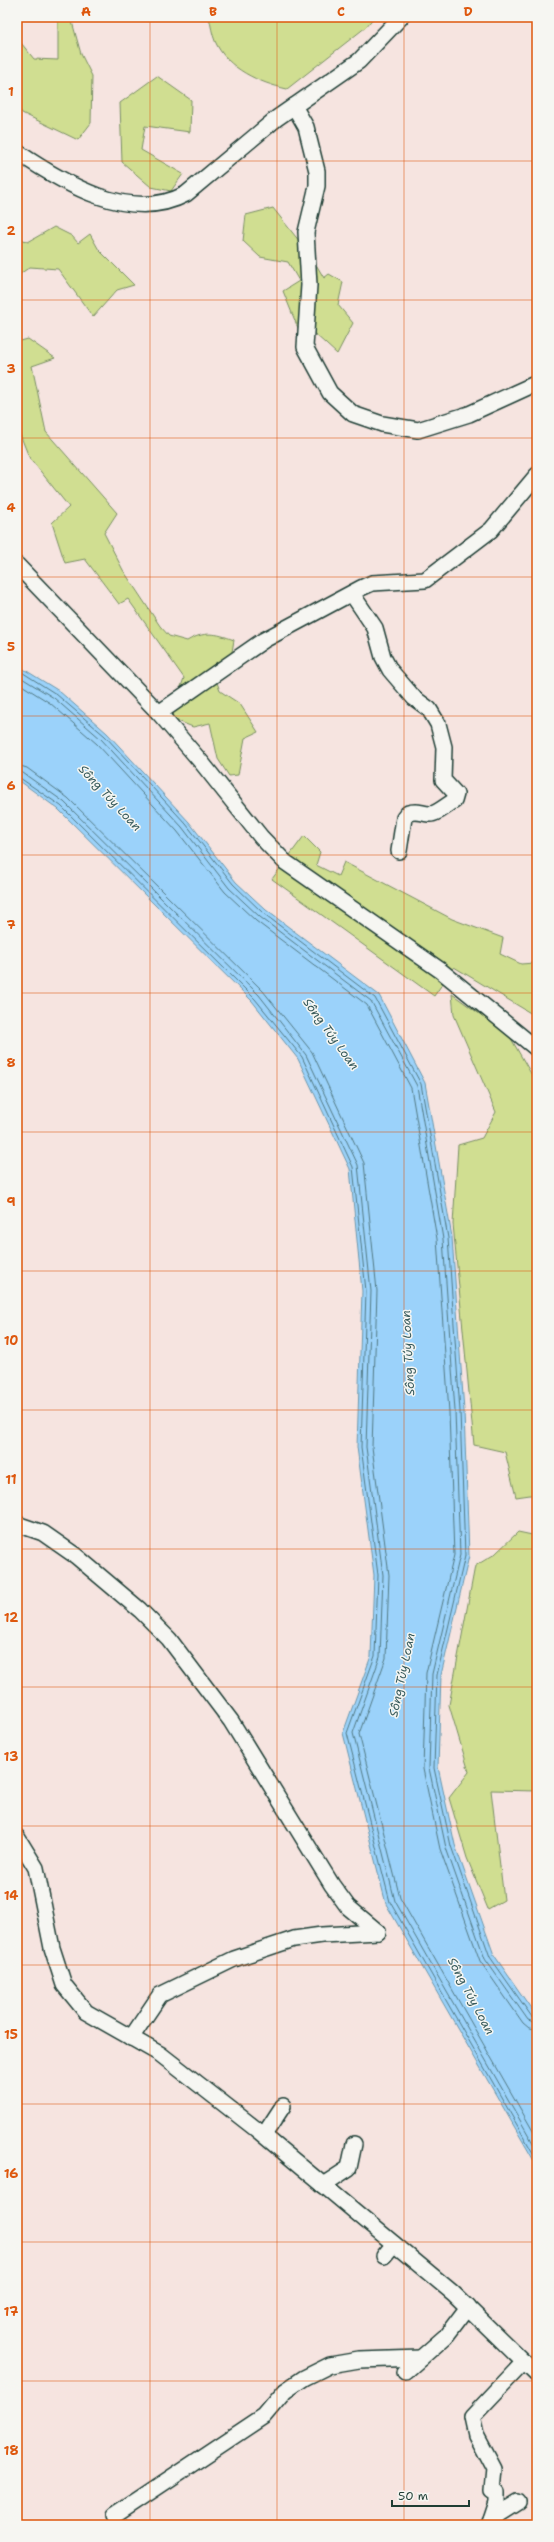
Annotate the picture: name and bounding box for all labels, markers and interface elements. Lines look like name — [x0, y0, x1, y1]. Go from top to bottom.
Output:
text: A — [81, 3, 91, 20]
text: B — [209, 3, 217, 20]
text: C — [337, 3, 345, 20]
text: D — [463, 3, 473, 20]
text: 1 — [8, 83, 14, 100]
text: 2 — [6, 222, 16, 239]
text: 3 — [6, 360, 16, 377]
text: 4 — [6, 499, 16, 516]
text: 5 — [7, 638, 15, 655]
water label: Sông Túy Loan — [75, 761, 145, 835]
text: 6 — [6, 777, 16, 794]
text: 7 — [6, 916, 16, 933]
water label: Sông Túy Loan — [299, 995, 363, 1073]
text: 8 — [6, 1054, 16, 1071]
text: 9 — [6, 1193, 16, 1210]
water label: Sông Túy Loan — [398, 1310, 418, 1396]
text: 10 — [4, 1332, 18, 1349]
text: 11 — [5, 1471, 17, 1488]
text: 12 — [4, 1609, 18, 1626]
water label: Sông Túy Loan — [385, 1632, 419, 1718]
text: 13 — [4, 1748, 18, 1765]
text: 14 — [4, 1887, 18, 1904]
water label: Sông Túy Loan — [444, 1955, 498, 2037]
text: 15 — [4, 2026, 18, 2043]
text: 16 — [4, 2165, 18, 2182]
text: 17 — [4, 2303, 18, 2320]
text: 18 — [4, 2442, 18, 2459]
scale bar — [392, 2482, 469, 2508]
text: 50 m — [398, 2488, 428, 2504]

